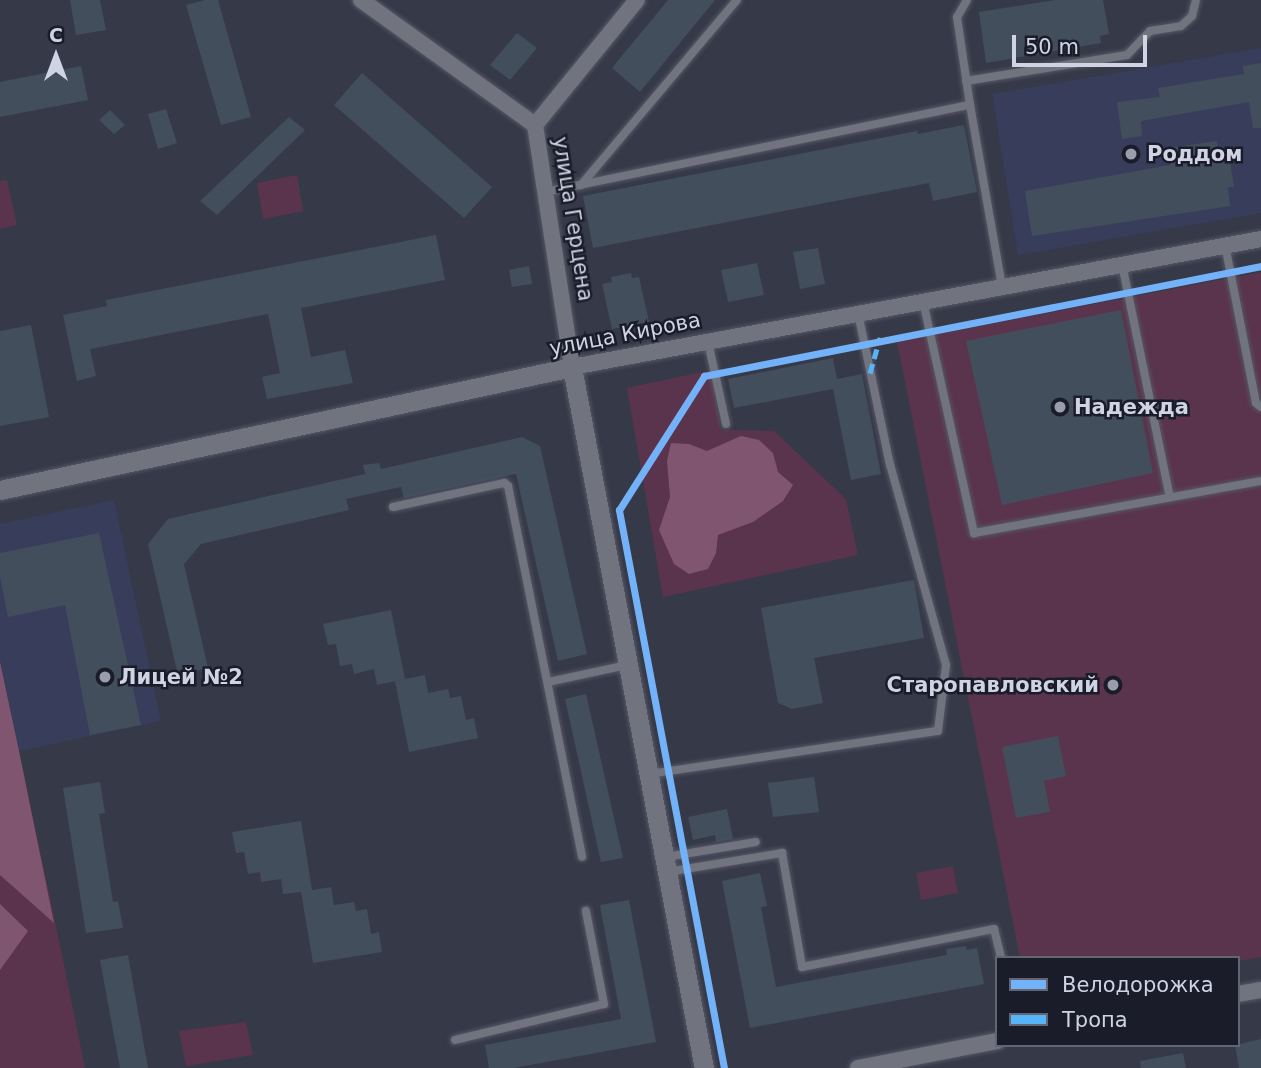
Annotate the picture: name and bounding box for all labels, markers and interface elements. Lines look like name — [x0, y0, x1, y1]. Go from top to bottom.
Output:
north arrow — [21, 21, 91, 91]
scale bar — [1016, 21, 1151, 65]
text: С — [49, 24, 63, 46]
text: 50 m — [1025, 35, 1079, 59]
street label: улица Герцена — [548, 135, 598, 303]
place label: Роддом — [1147, 141, 1242, 167]
marker: Роддом — [1121, 144, 1141, 164]
street label: улица Кирова — [547, 307, 703, 361]
place label: Надежда — [1074, 394, 1189, 420]
marker: Надежда — [1052, 399, 1068, 415]
place label: Лицей №2 — [119, 664, 243, 690]
marker: Лицей №2 — [97, 669, 113, 685]
place label: Старопавловский — [887, 672, 1099, 698]
marker: Старопавловский — [1105, 677, 1121, 693]
legend — [995, 956, 1240, 1047]
text: Велодорожка — [1062, 973, 1214, 997]
text: Тропа — [1062, 1008, 1128, 1032]

